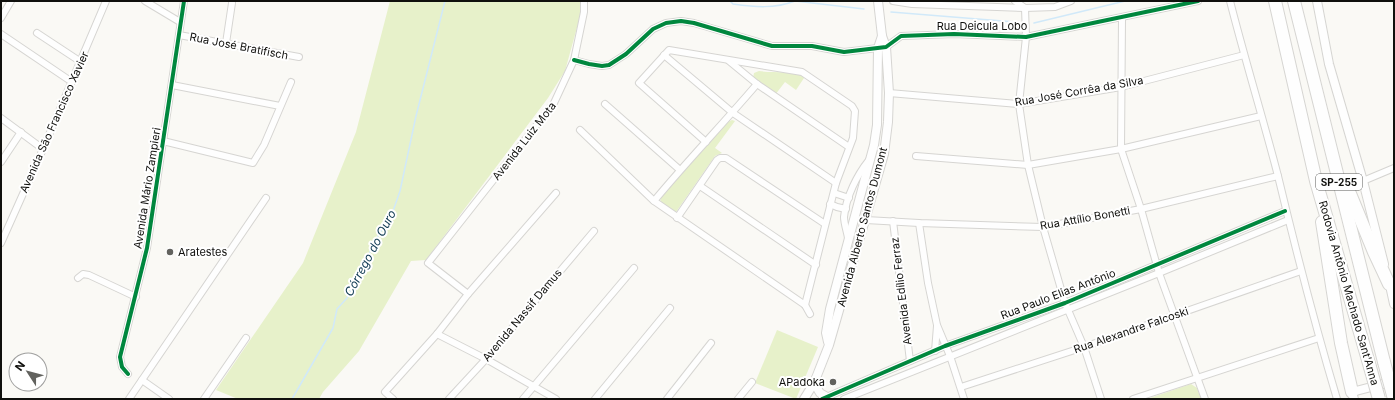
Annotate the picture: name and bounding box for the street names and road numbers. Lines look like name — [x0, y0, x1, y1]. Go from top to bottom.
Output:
street label: Rua Deicula Lobo — [937, 19, 1028, 33]
street label: Rua José Bratifisch — [189, 30, 289, 62]
street label: Avenida São Francisco Xavier — [16, 49, 92, 195]
street label: Rua José Corrêa da Silva — [1014, 73, 1144, 109]
street label: Avenida Luiz Mota — [489, 99, 559, 183]
street label: Avenida Mário Zampieri — [130, 126, 164, 250]
street label: Avenida Alberto Santos Dumont — [834, 145, 890, 308]
road number: SP-255 — [1316, 174, 1362, 190]
street label: Rodovia Antônio Machado Sant'Anna — [1316, 199, 1382, 387]
street label: Rua Attílio Bonetti — [1039, 203, 1131, 233]
street label: Avenida Edílio Ferraz — [887, 236, 915, 346]
street label: Rua Paulo Elias Antônio — [999, 265, 1118, 322]
street label: Avenida Nassif Damus — [479, 266, 565, 364]
street label: Rua Alexandre Falcoski — [1072, 304, 1190, 356]

